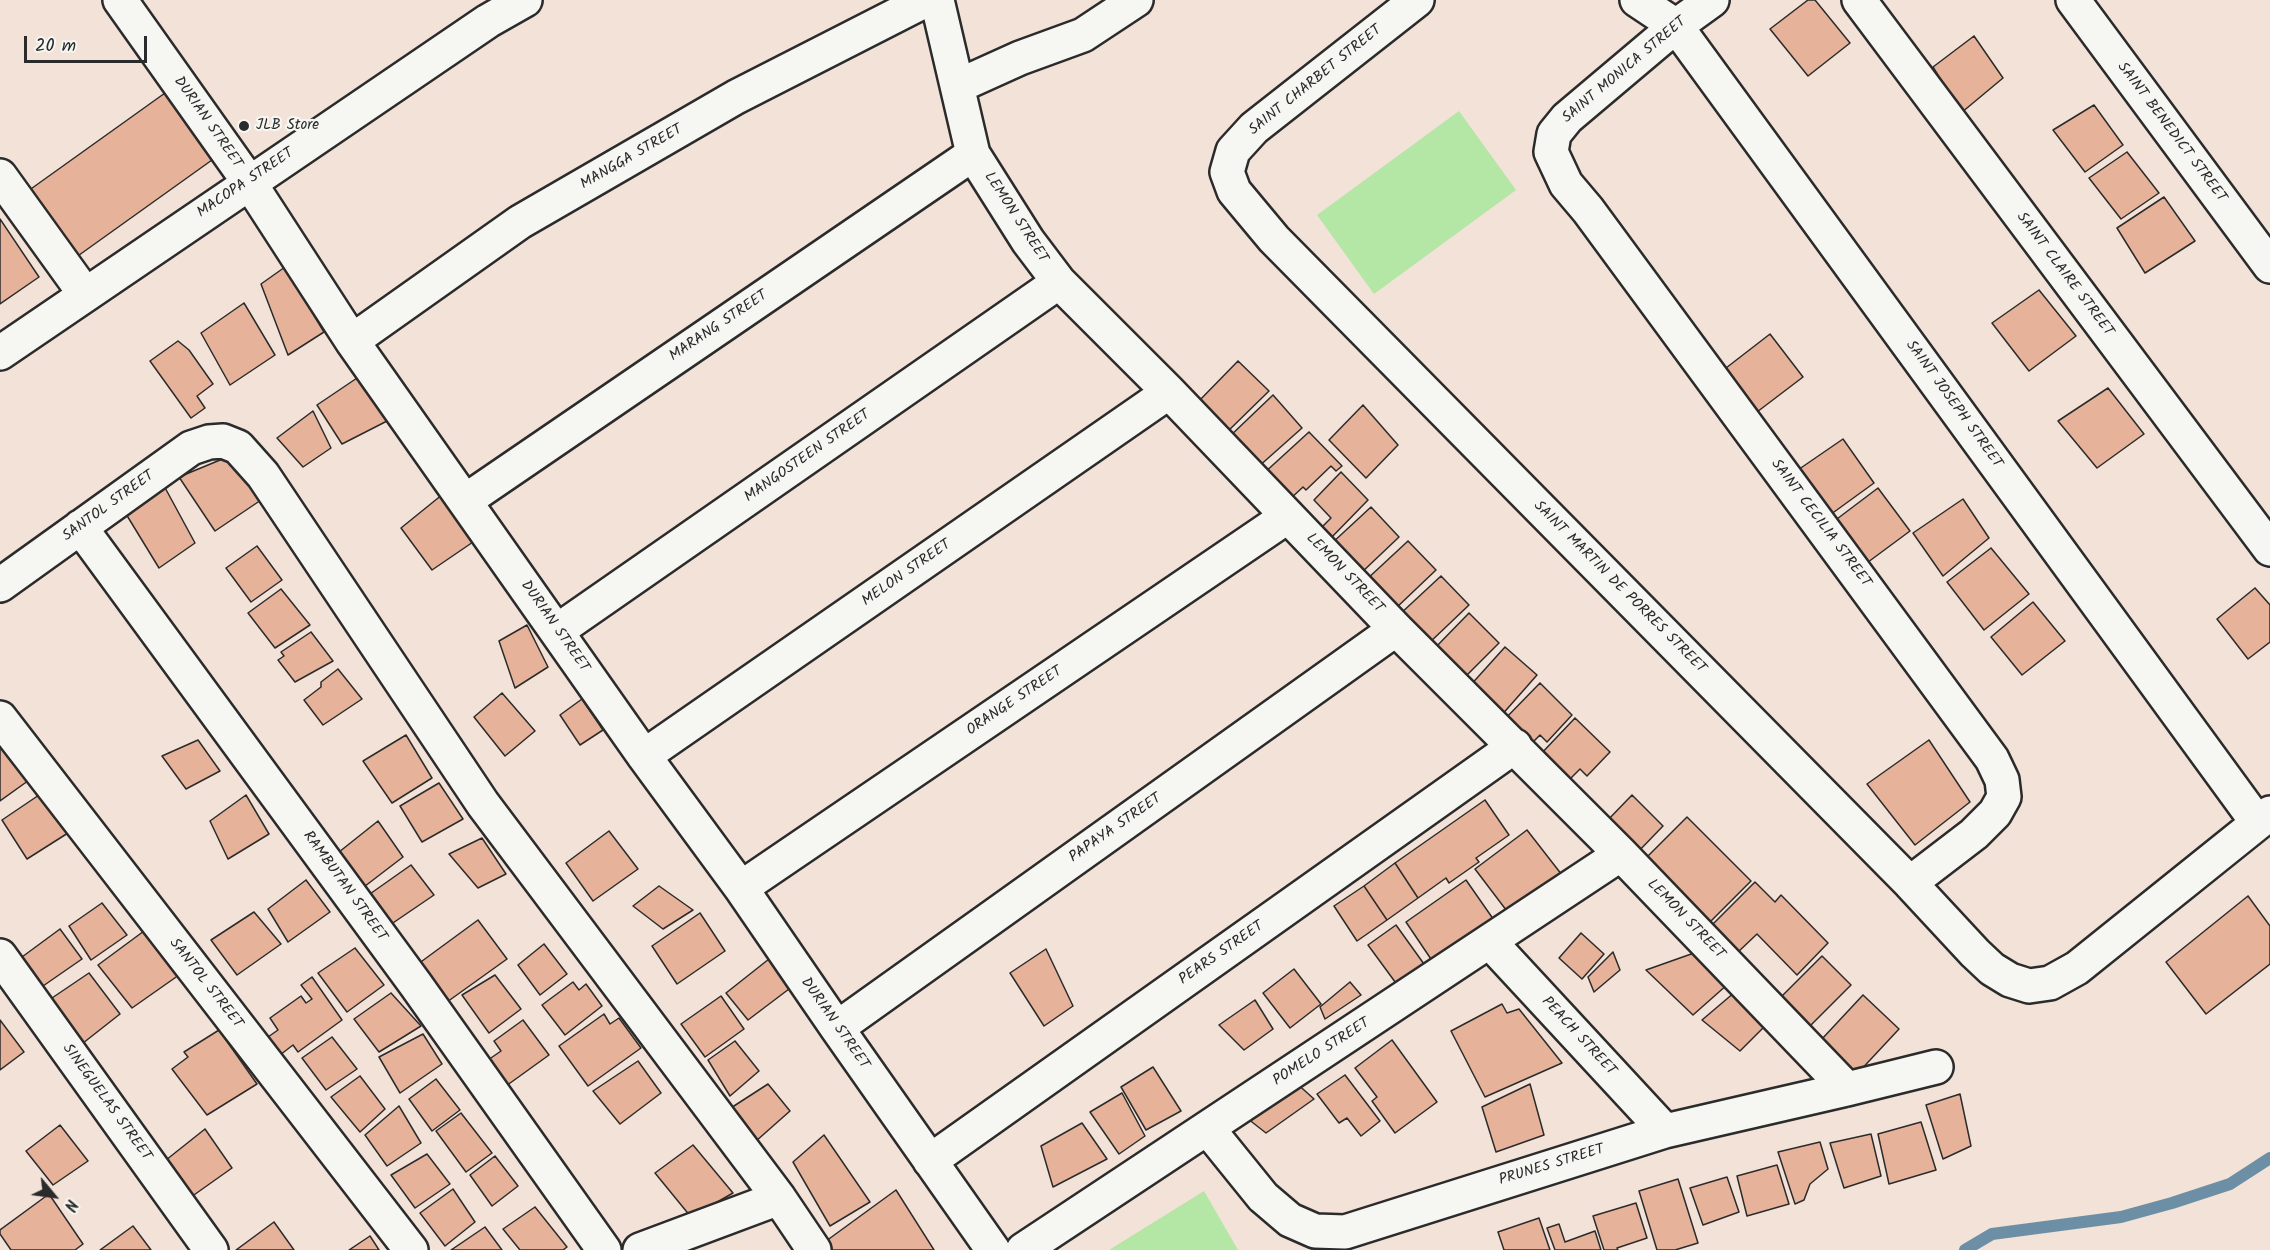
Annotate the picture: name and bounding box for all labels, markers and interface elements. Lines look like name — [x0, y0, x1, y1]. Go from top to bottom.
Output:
street label: SAINT MONICA STREET — [1559, 14, 1691, 128]
street label: SAINT CHARBET STREET — [1246, 22, 1386, 140]
scale bar — [27, 24, 150, 62]
text: 20 m — [35, 32, 76, 61]
street label: SAINT BENEDICT STREET — [2112, 59, 2230, 207]
street label: DURIAN STREET — [169, 74, 245, 172]
place label: JLB Store — [256, 117, 319, 135]
marker: JLB Store — [237, 119, 251, 133]
street label: MANGGA STREET — [578, 121, 686, 195]
street label: MACOPA STREET — [194, 145, 298, 223]
street label: LEMON STREET — [979, 169, 1051, 267]
street label: SAINT CLAIRE STREET — [2011, 209, 2117, 341]
street label: MARANG STREET — [667, 288, 771, 366]
street label: SAINT JOSEPH STREET — [1901, 338, 2005, 472]
street label: MANGOSTEEN STREET — [742, 407, 874, 507]
street label: SAINT CECILIA STREET — [1766, 456, 1874, 592]
street label: SANTOL STREET — [60, 468, 158, 546]
street label: SAINT MARTIN DE PORRES STREET — [1529, 498, 1709, 678]
street label: LEMON STREET — [1301, 530, 1387, 618]
street label: MELON STREET — [859, 537, 955, 611]
street label: DURIAN STREET — [516, 578, 592, 676]
street label: ORANGE STREET — [964, 663, 1066, 741]
street label: PAPAYA STREET — [1066, 790, 1166, 868]
street label: RAMBUTAN STREET — [298, 828, 390, 946]
street label: LEMON STREET — [1642, 876, 1728, 964]
street label: PEARS STREET — [1176, 918, 1268, 990]
street label: SANTOL STREET — [164, 936, 246, 1032]
street label: DURIAN STREET — [796, 975, 872, 1073]
street label: PEACH STREET — [1537, 994, 1619, 1080]
street label: POMELO STREET — [1270, 1015, 1374, 1091]
street label: SINEGUELAS STREET — [58, 1041, 154, 1165]
street label: PRUNES STREET — [1497, 1141, 1607, 1191]
north arrow — [24, 1166, 84, 1226]
text: N — [57, 1194, 84, 1215]

